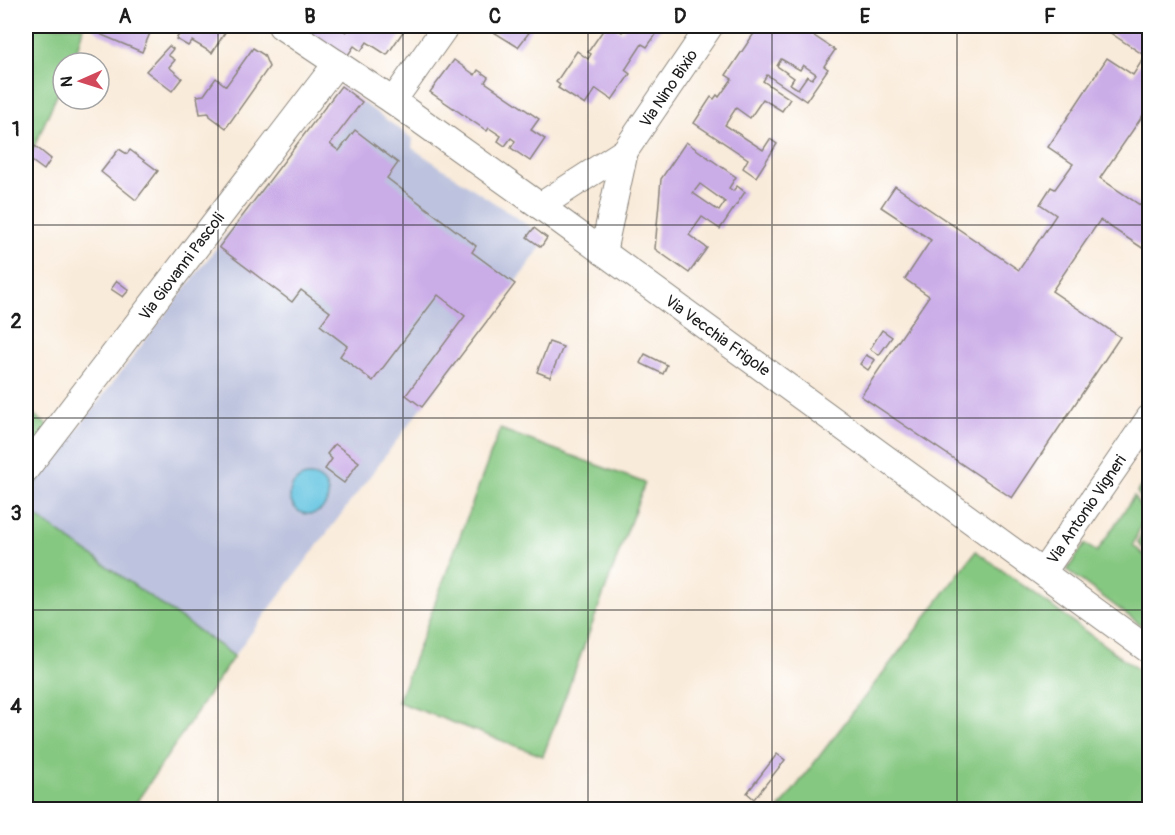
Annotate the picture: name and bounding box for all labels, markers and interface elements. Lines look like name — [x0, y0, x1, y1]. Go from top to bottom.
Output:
text: A — [119, 4, 132, 29]
text: B — [304, 4, 316, 29]
text: C — [489, 4, 501, 29]
text: D — [674, 4, 687, 29]
text: E — [860, 4, 871, 29]
text: F — [1044, 4, 1056, 29]
street label: Via Nino Bixio — [635, 45, 702, 131]
north arrow — [51, 51, 111, 111]
text: N — [57, 76, 77, 88]
text: 1 — [12, 117, 20, 142]
street label: Via Giovanni Pascoli — [135, 208, 229, 325]
street label: Via Vecchia Frigole — [661, 291, 774, 381]
text: 2 — [10, 309, 22, 334]
street label: Via Antonio Vigneri — [1043, 451, 1131, 568]
text: 3 — [10, 501, 22, 526]
text: 4 — [10, 694, 22, 719]

